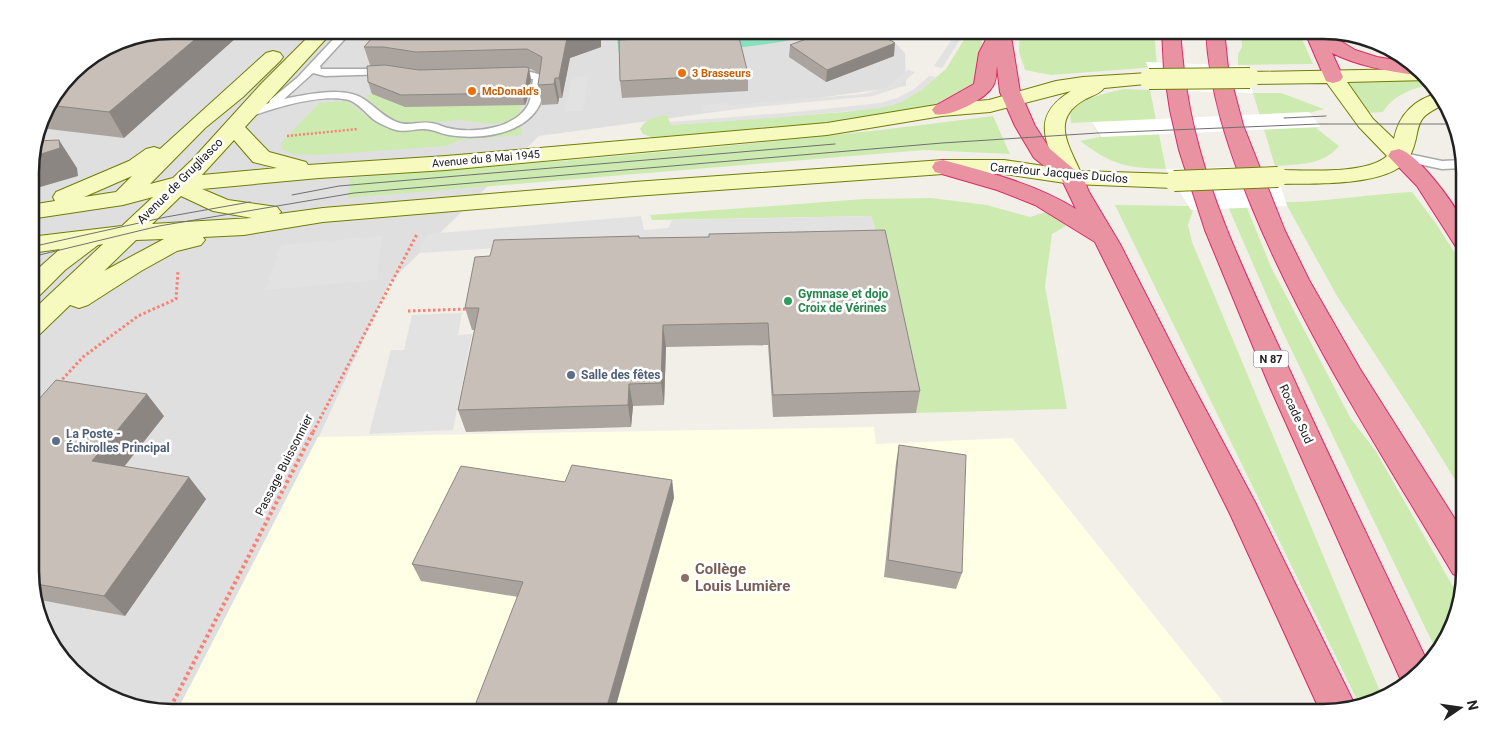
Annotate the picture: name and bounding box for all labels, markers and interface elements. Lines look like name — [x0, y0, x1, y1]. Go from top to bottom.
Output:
marker: 3 Brasseurs — [676, 67, 688, 79]
place label: 3 Brasseurs — [692, 67, 751, 80]
marker: McDonald's — [466, 85, 478, 97]
place label: McDonald's — [482, 85, 539, 98]
street label: Avenue de Grugliasco — [134, 135, 226, 227]
street label: Avenue du 8 Mai 1945 — [431, 148, 541, 170]
street label: Carrefour Jacques Duclos — [989, 160, 1129, 186]
place label: Gymnase et dojo Croix de Vérines — [798, 287, 889, 315]
marker: Gymnase et dojo Croix de Vérines — [782, 295, 794, 307]
road number: N 87 — [1254, 350, 1288, 368]
place label: Salle des fêtes — [581, 368, 660, 382]
marker: Salle des fêtes — [565, 369, 577, 381]
street label: Rocade Sud — [1276, 382, 1316, 446]
street label: Passage Buissonnier — [252, 412, 316, 518]
place label: La Poste - Échirolles Principal — [66, 427, 170, 455]
marker: La Poste - Échirolles Principal — [50, 435, 62, 447]
place label: Collège Louis Lumière — [695, 560, 790, 595]
marker: Collège Louis Lumière — [679, 572, 691, 584]
north arrow — [1435, 683, 1485, 733]
text: N — [1464, 698, 1482, 712]

